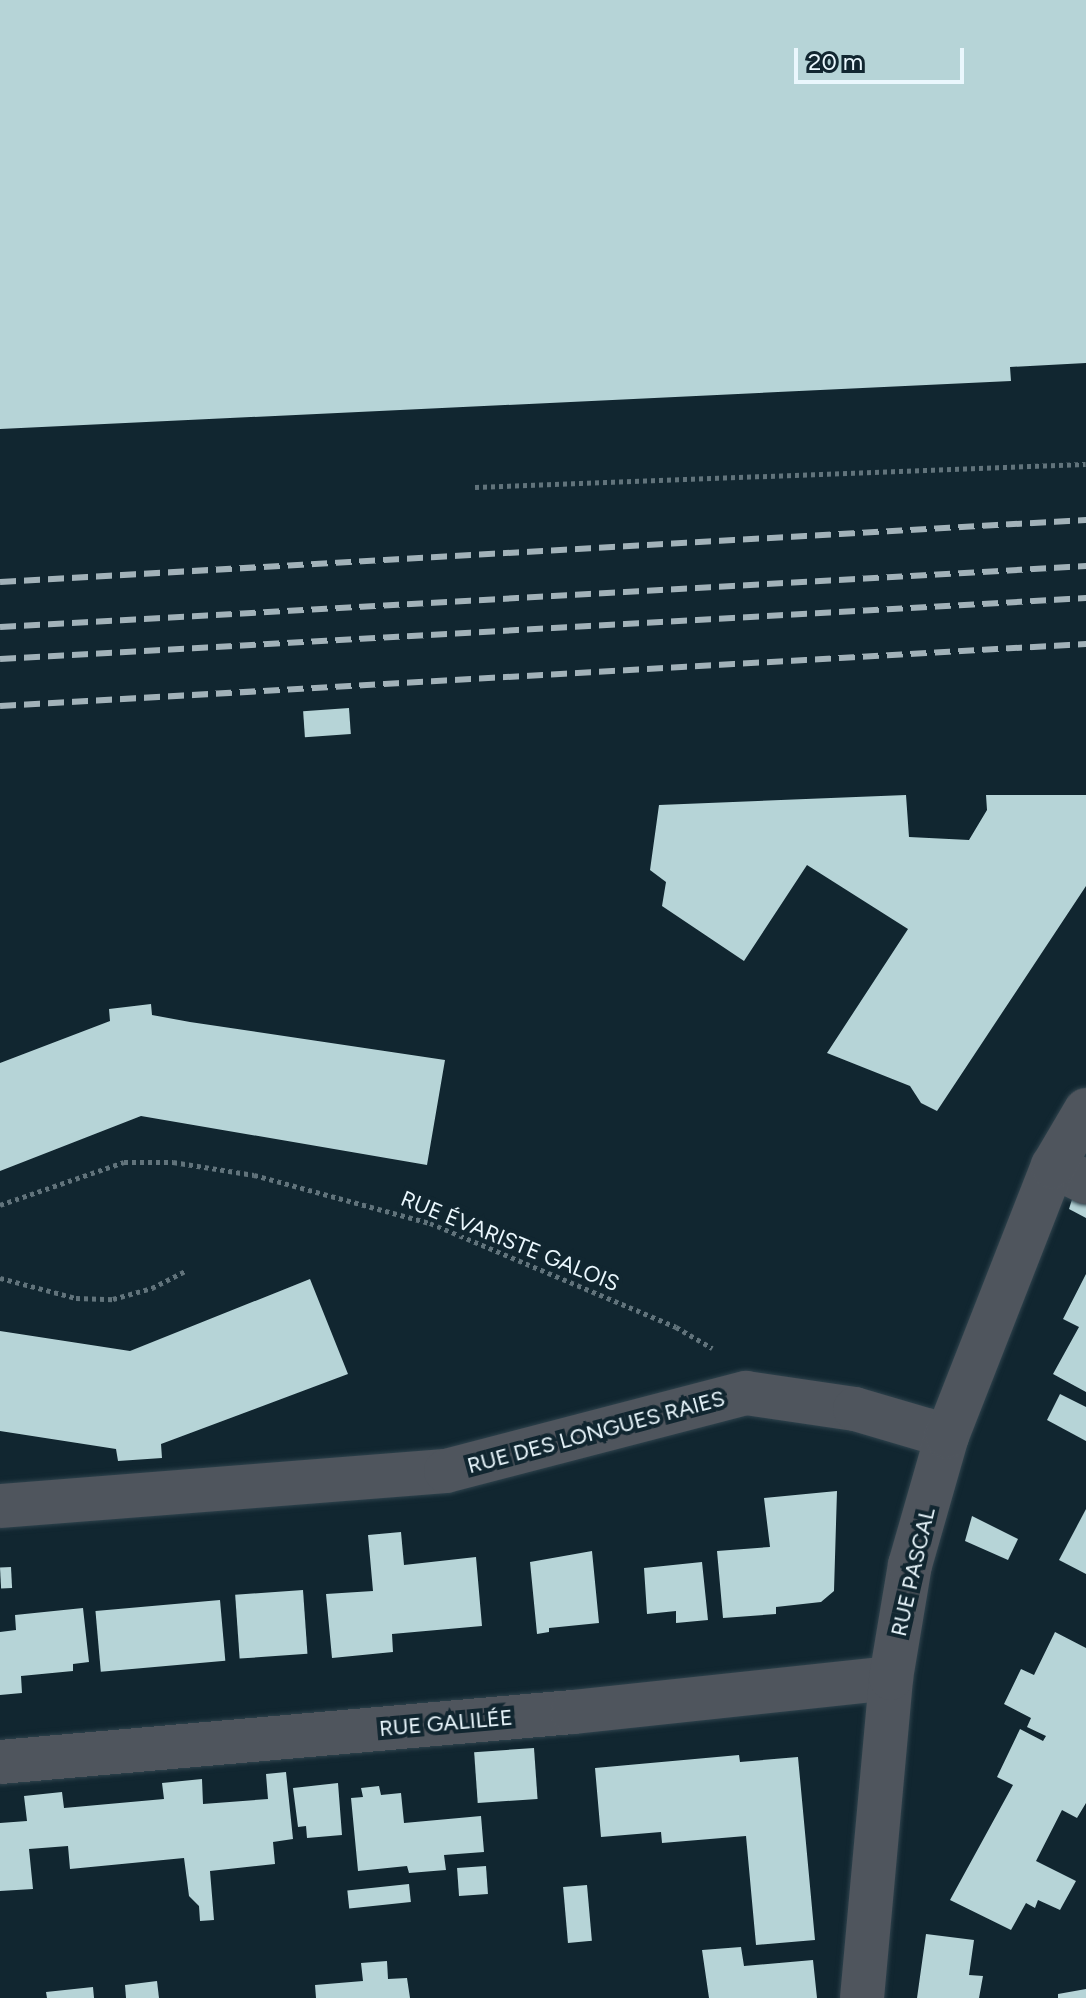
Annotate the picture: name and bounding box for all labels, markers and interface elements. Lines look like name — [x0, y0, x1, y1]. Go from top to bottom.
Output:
scale bar — [798, 32, 968, 82]
text: 20 m — [808, 47, 863, 76]
street label: RUE ÉVARISTE GALOIS — [397, 1185, 623, 1297]
street label: RUE DES LONGUES RAIES — [464, 1385, 728, 1479]
street label: RUE PASCAL — [885, 1505, 941, 1639]
street label: RUE GALILÉE — [378, 1704, 514, 1742]

